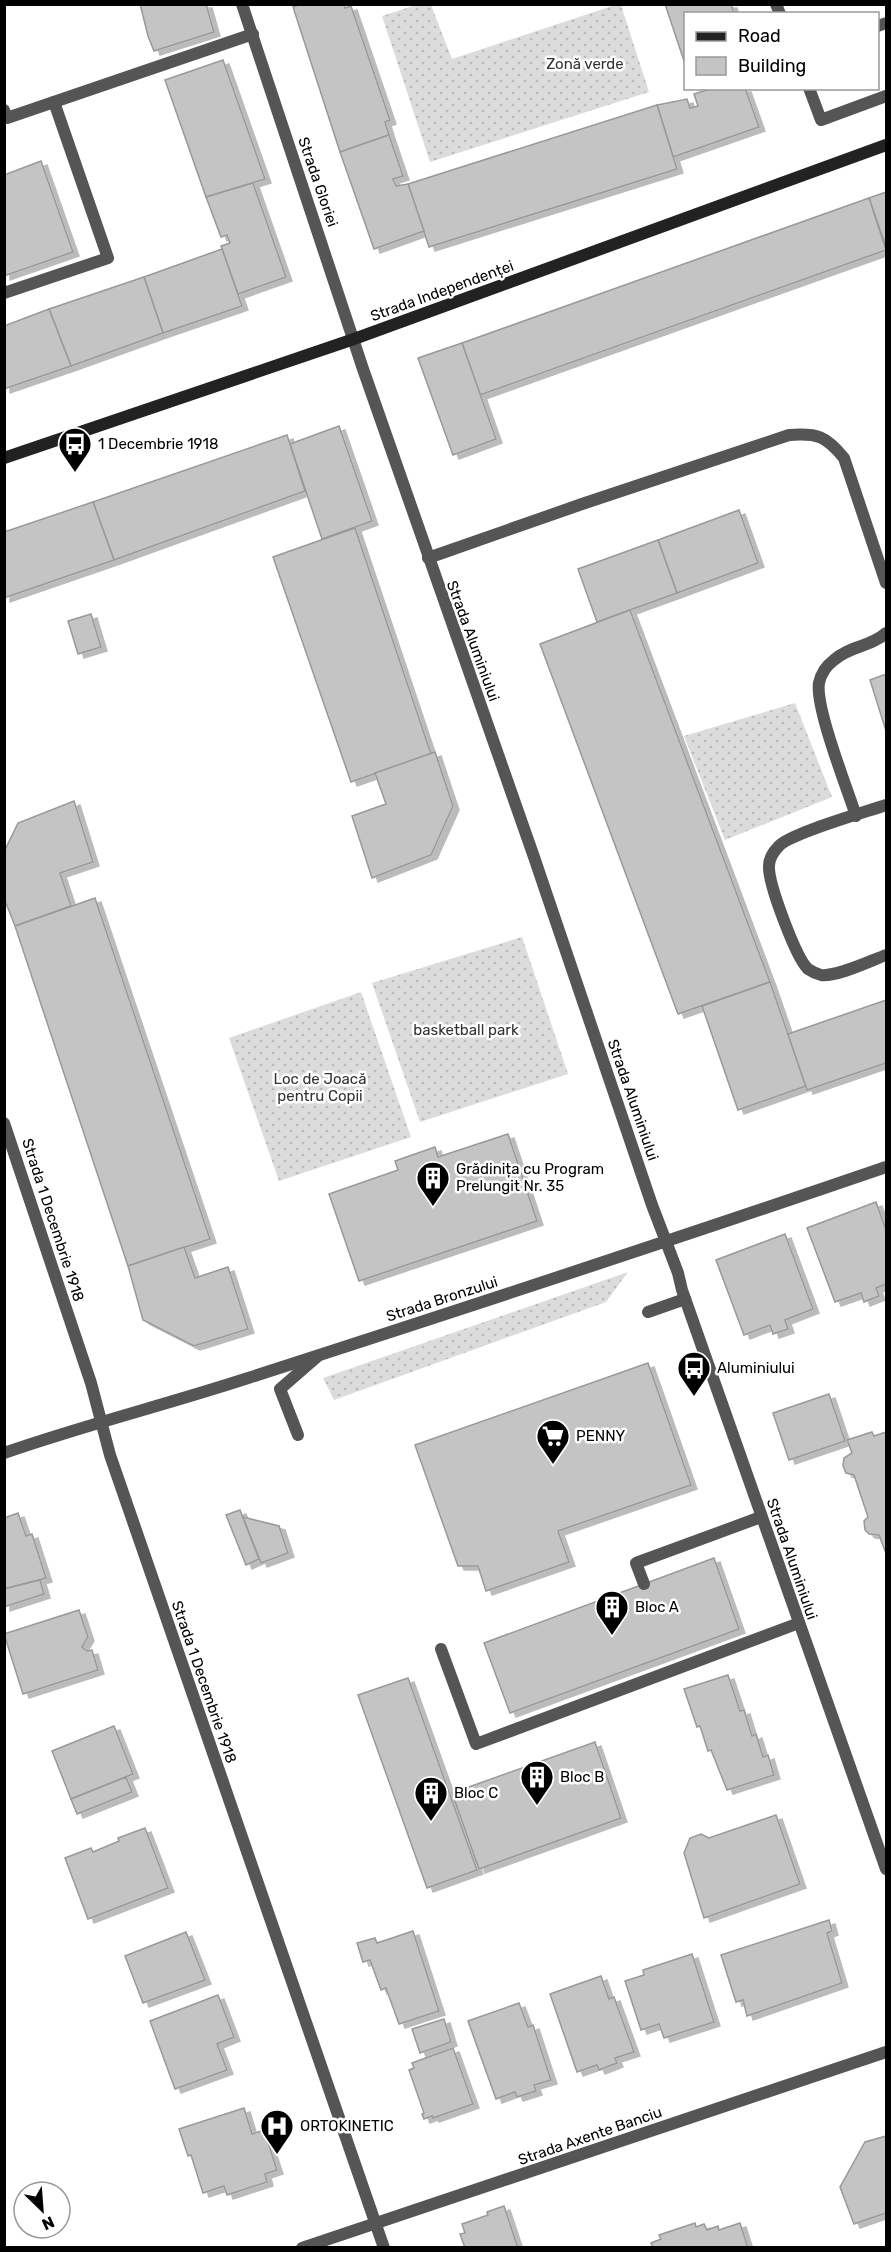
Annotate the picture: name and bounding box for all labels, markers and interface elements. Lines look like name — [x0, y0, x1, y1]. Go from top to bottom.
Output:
legend — [684, 12, 879, 90]
text: Road — [738, 25, 781, 47]
park label: Zonă verde — [546, 55, 624, 73]
text: Building — [738, 55, 806, 77]
street label: Strada Gloriei — [294, 135, 342, 229]
street label: Strada Independenței — [368, 257, 516, 325]
bus stop icon: 1 Decembrie 1918 — [57, 426, 93, 473]
place label: 1 Decembrie 1918 — [98, 435, 218, 453]
street label: Strada Aluminiului — [443, 578, 503, 704]
park label: basketball park — [413, 1021, 519, 1039]
street label: Strada Aluminiului — [604, 1037, 662, 1163]
park label: Loc de Joacă pentru Copii — [274, 1070, 366, 1105]
street label: Strada 1 Decembrie 1918 — [18, 1136, 88, 1304]
building icon: Grădinița cu Program Prelungit Nr. 35 — [415, 1160, 451, 1207]
place label: Grădinița cu Program Prelungit Nr. 35 — [456, 1160, 604, 1195]
street label: Strada Bronzului — [384, 1272, 500, 1326]
bus stop icon: Aluminiului — [676, 1350, 712, 1397]
place label: Aluminiului — [717, 1359, 795, 1377]
supermarket icon: PENNY — [535, 1418, 571, 1465]
place label: PENNY — [576, 1427, 626, 1445]
street label: Strada Aluminiului — [763, 1496, 821, 1622]
building icon: Bloc A — [594, 1589, 630, 1636]
place label: Bloc A — [635, 1598, 679, 1616]
street label: Strada 1 Decembrie 1918 — [168, 1599, 240, 1765]
building icon: Bloc B — [519, 1759, 555, 1806]
place label: Bloc B — [560, 1768, 604, 1786]
building icon: Bloc C — [413, 1775, 449, 1822]
place label: Bloc C — [454, 1784, 498, 1802]
street label: Strada Axente Banciu — [516, 2103, 664, 2169]
hospital icon: ORTOKINETIC — [259, 2108, 295, 2155]
place label: ORTOKINETIC — [300, 2117, 394, 2135]
north arrow — [12, 2180, 72, 2240]
text: N — [39, 2212, 57, 2234]

